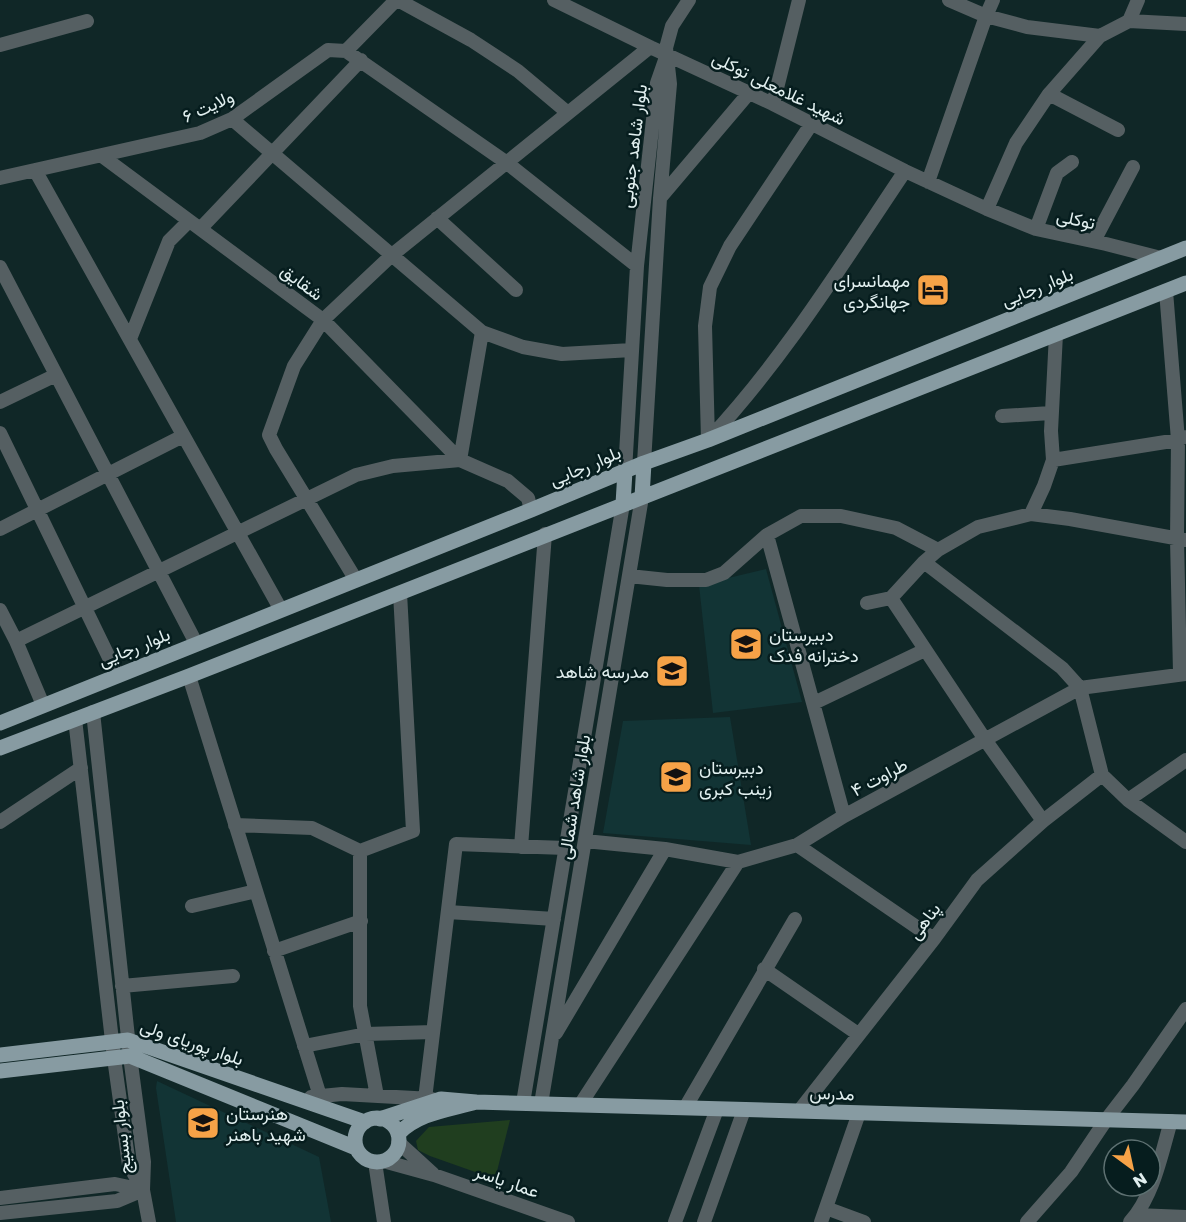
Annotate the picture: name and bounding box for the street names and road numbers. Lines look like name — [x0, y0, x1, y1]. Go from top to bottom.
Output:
street label: شهید غلامعلی توکلی — [708, 45, 850, 131]
street label: بلوار شاهد جنوبی — [613, 83, 653, 209]
street label: ولایت ۶ — [178, 84, 238, 128]
street label: توکلی — [1054, 203, 1098, 235]
street label: شقایق — [276, 258, 328, 306]
street label: بلوار رجایی — [997, 261, 1077, 313]
street label: بلوار رجایی — [545, 440, 625, 492]
street label: بلوار رجایی — [94, 621, 174, 673]
street label: بلوار شاهد شمالی — [552, 733, 596, 861]
street label: طراوت ۴ — [846, 752, 912, 802]
street label: پناهی — [902, 897, 946, 945]
street label: بلوار پوریای ولی — [137, 1013, 247, 1071]
street label: مدرس — [809, 1080, 855, 1106]
street label: بلوار بسیج — [105, 1099, 137, 1175]
street label: عمار یاسر — [470, 1158, 543, 1204]

